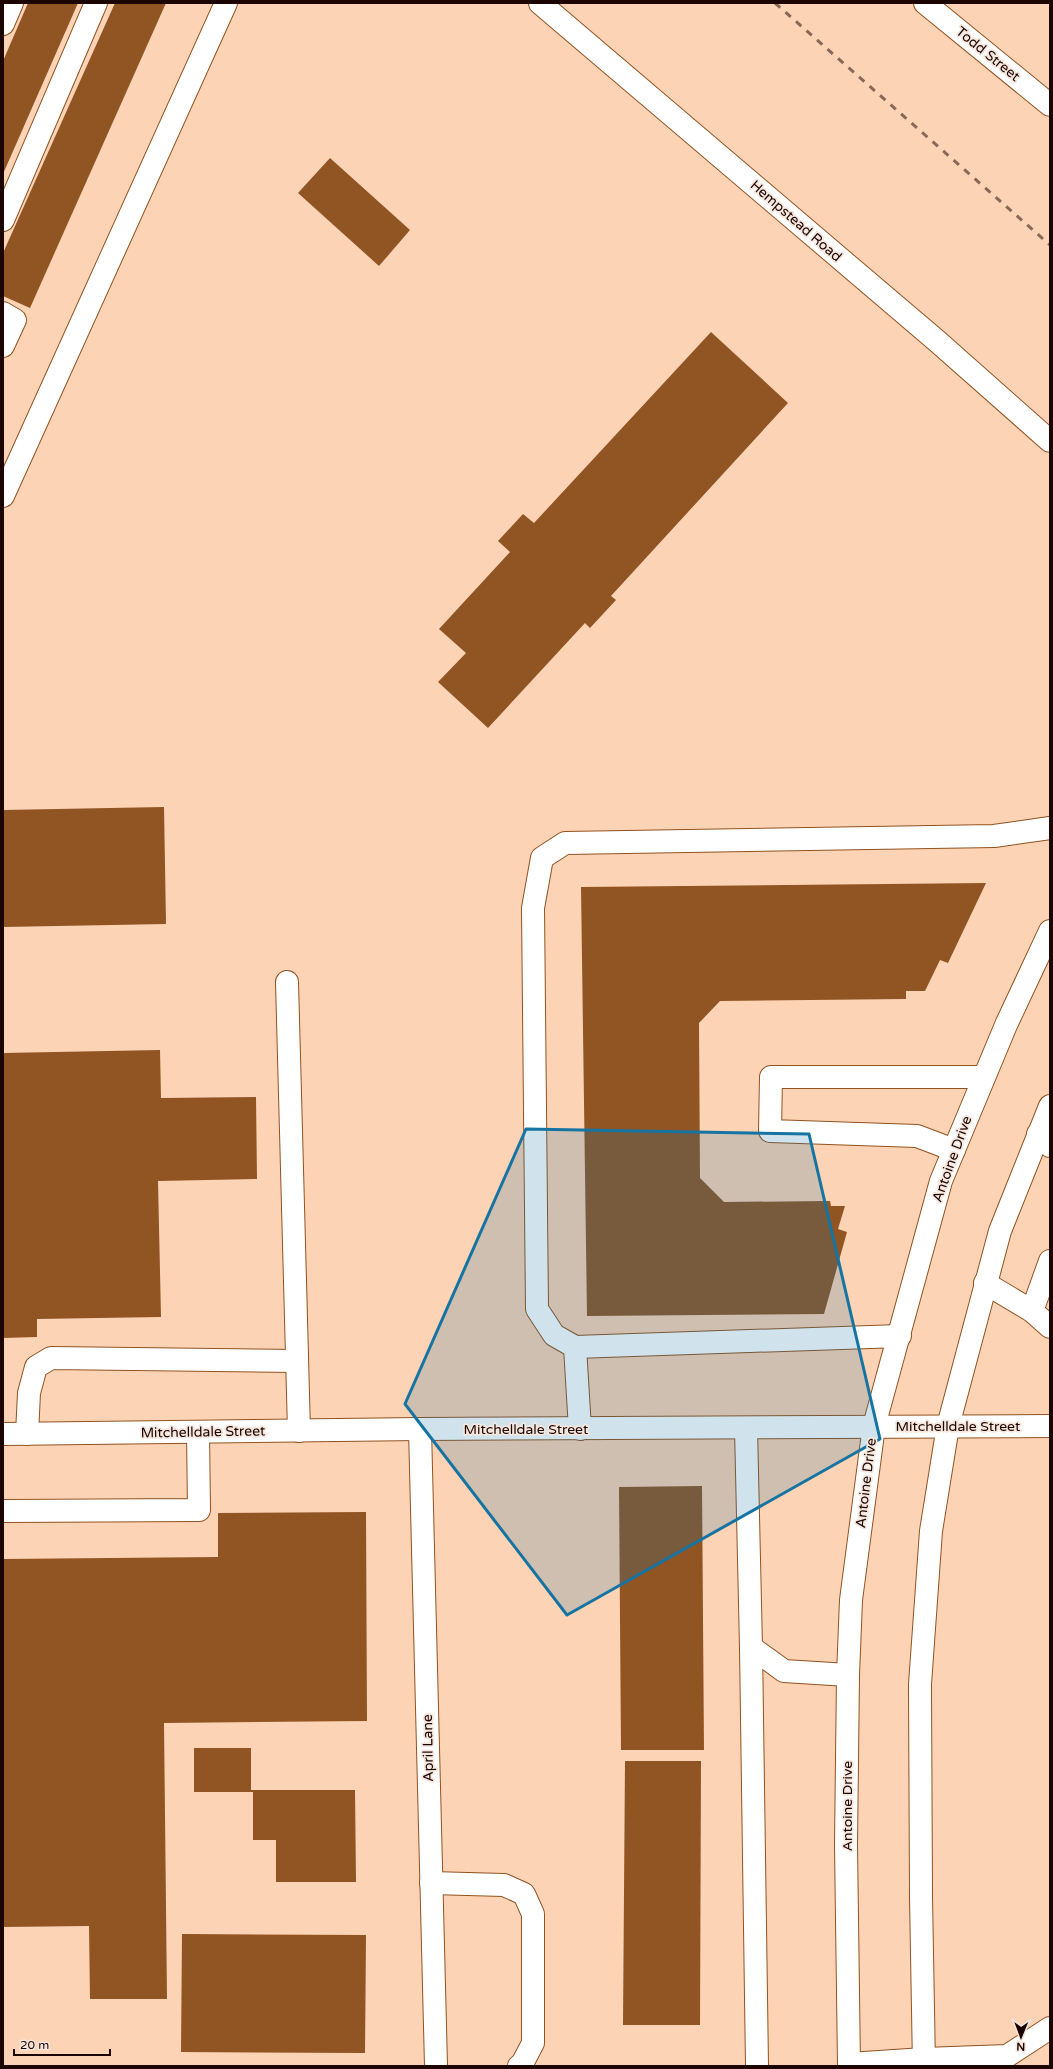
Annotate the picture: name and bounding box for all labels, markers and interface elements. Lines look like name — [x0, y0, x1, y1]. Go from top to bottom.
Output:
street label: Todd Street — [953, 23, 1024, 85]
street label: Hempstead Road — [747, 177, 845, 265]
street label: Antoine Drive — [929, 1113, 975, 1204]
street label: Mitchelldale Street — [896, 1418, 1021, 1435]
street label: Mitchelldale Street — [464, 1421, 589, 1438]
street label: Mitchelldale Street — [140, 1422, 266, 1442]
street label: Antoine Drive — [852, 1437, 880, 1529]
street label: April Lane — [419, 1714, 437, 1782]
street label: Antoine Drive — [839, 1761, 856, 1851]
north arrow — [1001, 2017, 1041, 2057]
scale bar — [14, 2031, 110, 2057]
text: 20 m — [20, 2038, 49, 2052]
text: N — [1016, 2040, 1025, 2053]

